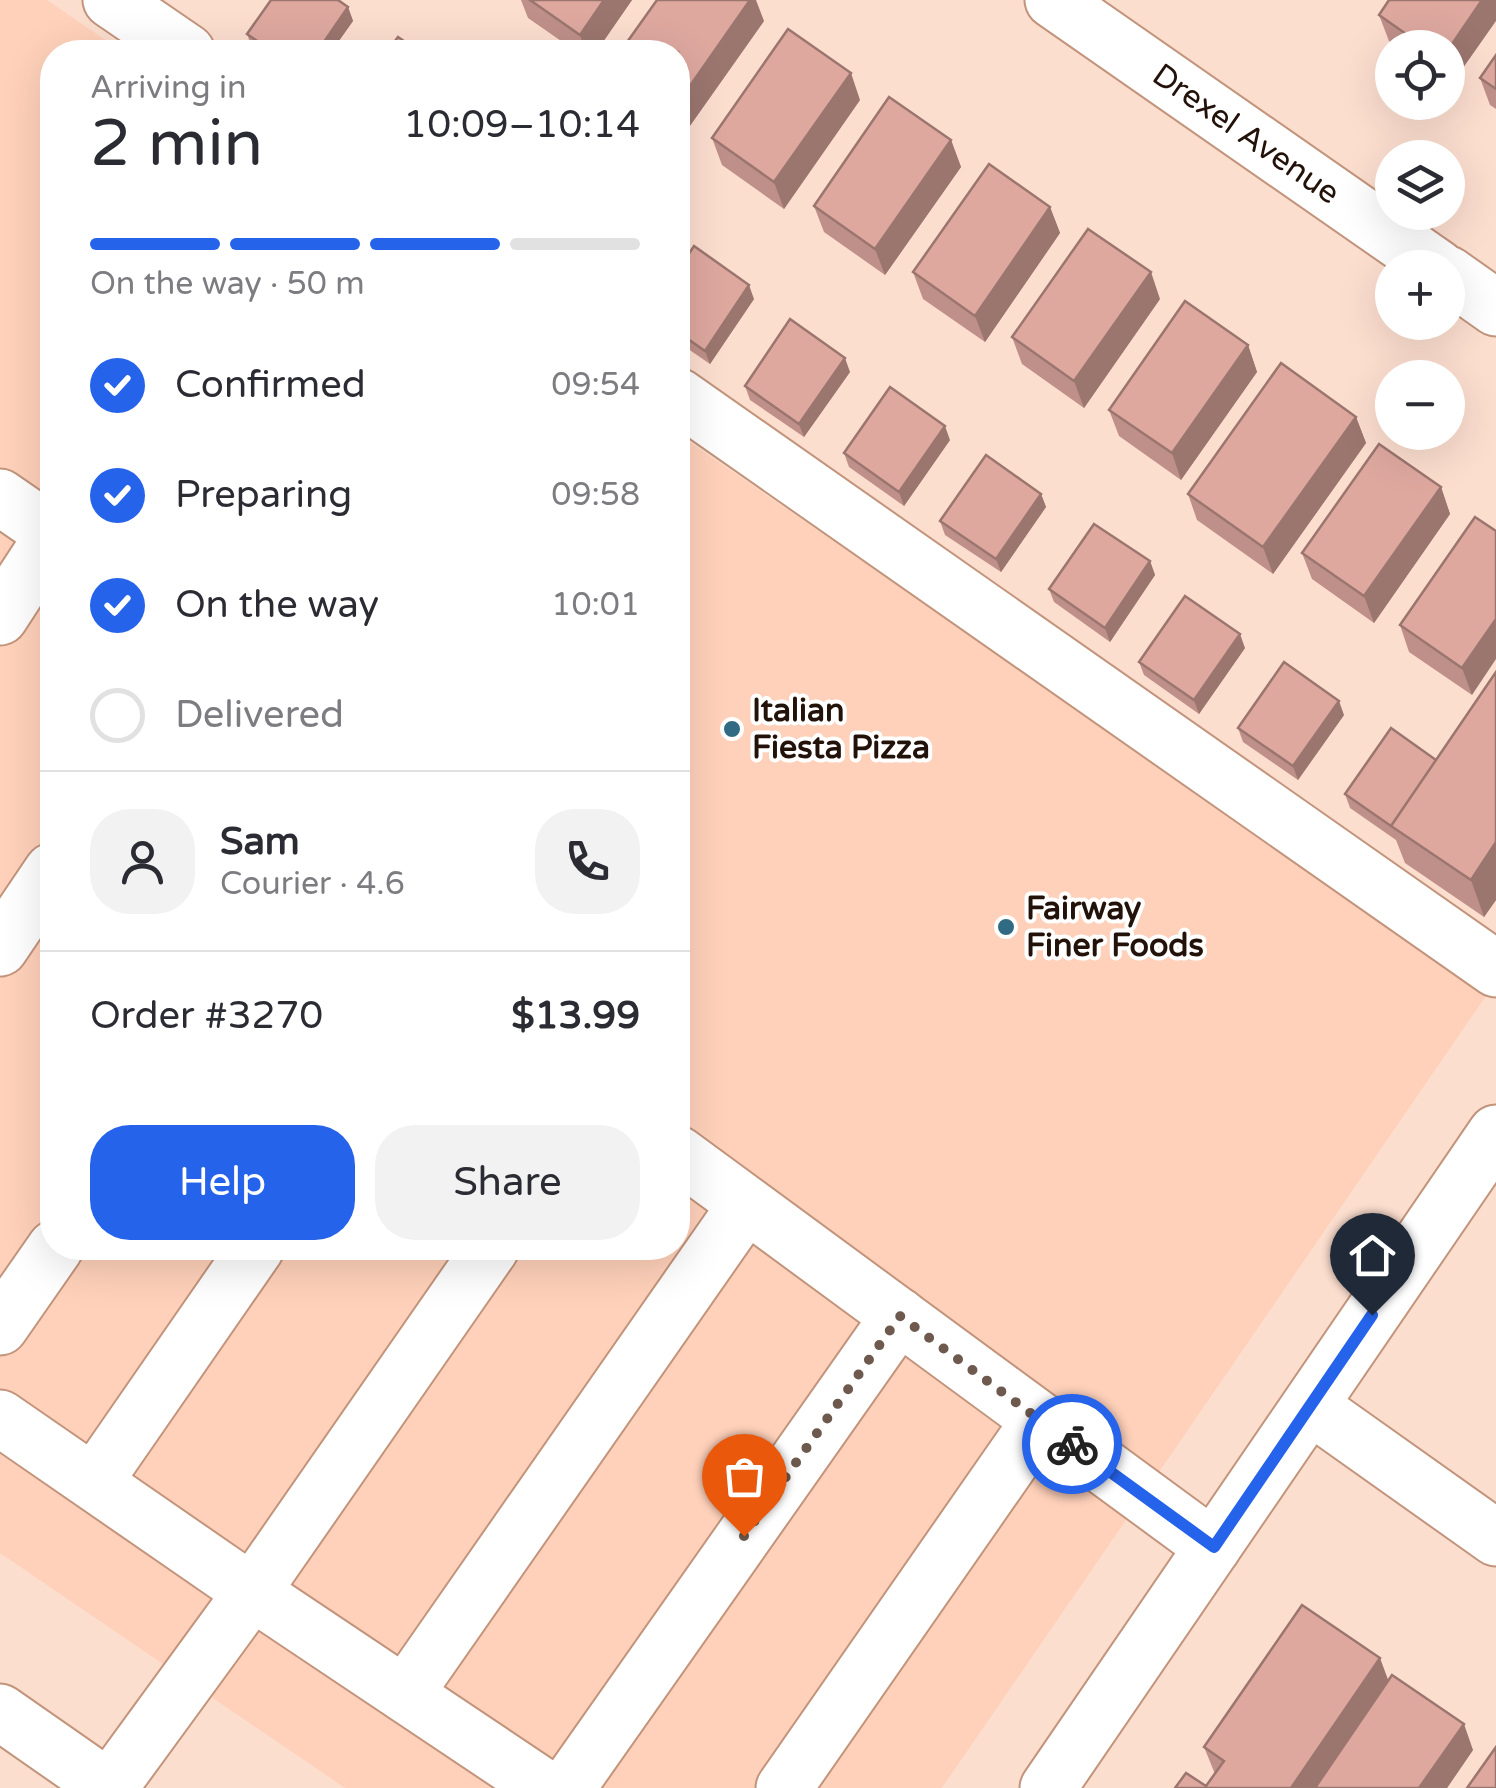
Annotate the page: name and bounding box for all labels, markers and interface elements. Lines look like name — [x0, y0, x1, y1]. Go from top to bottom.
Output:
map controls — [1375, 30, 1465, 450]
button: locate — [1375, 30, 1465, 120]
street label: Drexel Avenue — [1145, 56, 1347, 213]
text: Arriving in — [90, 69, 247, 107]
text: 10:09–10:14 — [403, 102, 640, 148]
text: 2 min — [90, 105, 263, 184]
button: layers — [1375, 140, 1465, 230]
button: + — [1375, 250, 1465, 340]
text: On the way · 50 m — [90, 265, 365, 303]
icon: check — [90, 358, 145, 413]
button: − — [1375, 360, 1465, 450]
text: Confirmed — [175, 362, 366, 408]
text: 09:54 — [551, 366, 640, 404]
icon: check — [90, 468, 145, 523]
text: Preparing — [175, 472, 352, 518]
text: 09:58 — [551, 476, 640, 514]
icon: check — [90, 578, 145, 633]
text: On the way — [175, 582, 379, 628]
text: 10:01 — [551, 586, 640, 624]
text: Delivered — [175, 692, 344, 738]
place label: Italian Fiesta Pizza — [752, 692, 930, 767]
marker: Italian Fiesta Pizza — [721, 718, 743, 740]
button: person — [90, 809, 195, 914]
button: phone — [535, 809, 640, 914]
text: Sam — [220, 819, 300, 865]
text: Courier · 4.6 — [220, 865, 405, 903]
place label: Fairway Finer Foods — [1026, 890, 1204, 965]
marker: Fairway Finer Foods — [995, 916, 1017, 938]
text: Order #3270 — [90, 993, 323, 1039]
text: $13.99 — [511, 993, 640, 1039]
button: Help — [90, 1125, 355, 1240]
button: Share — [375, 1125, 640, 1240]
pin — [1330, 1213, 1415, 1316]
icon: home — [1345, 1228, 1400, 1283]
courier — [1022, 1394, 1122, 1494]
icon: bike — [1045, 1417, 1100, 1472]
pin — [702, 1434, 787, 1537]
icon: bag — [717, 1449, 772, 1504]

